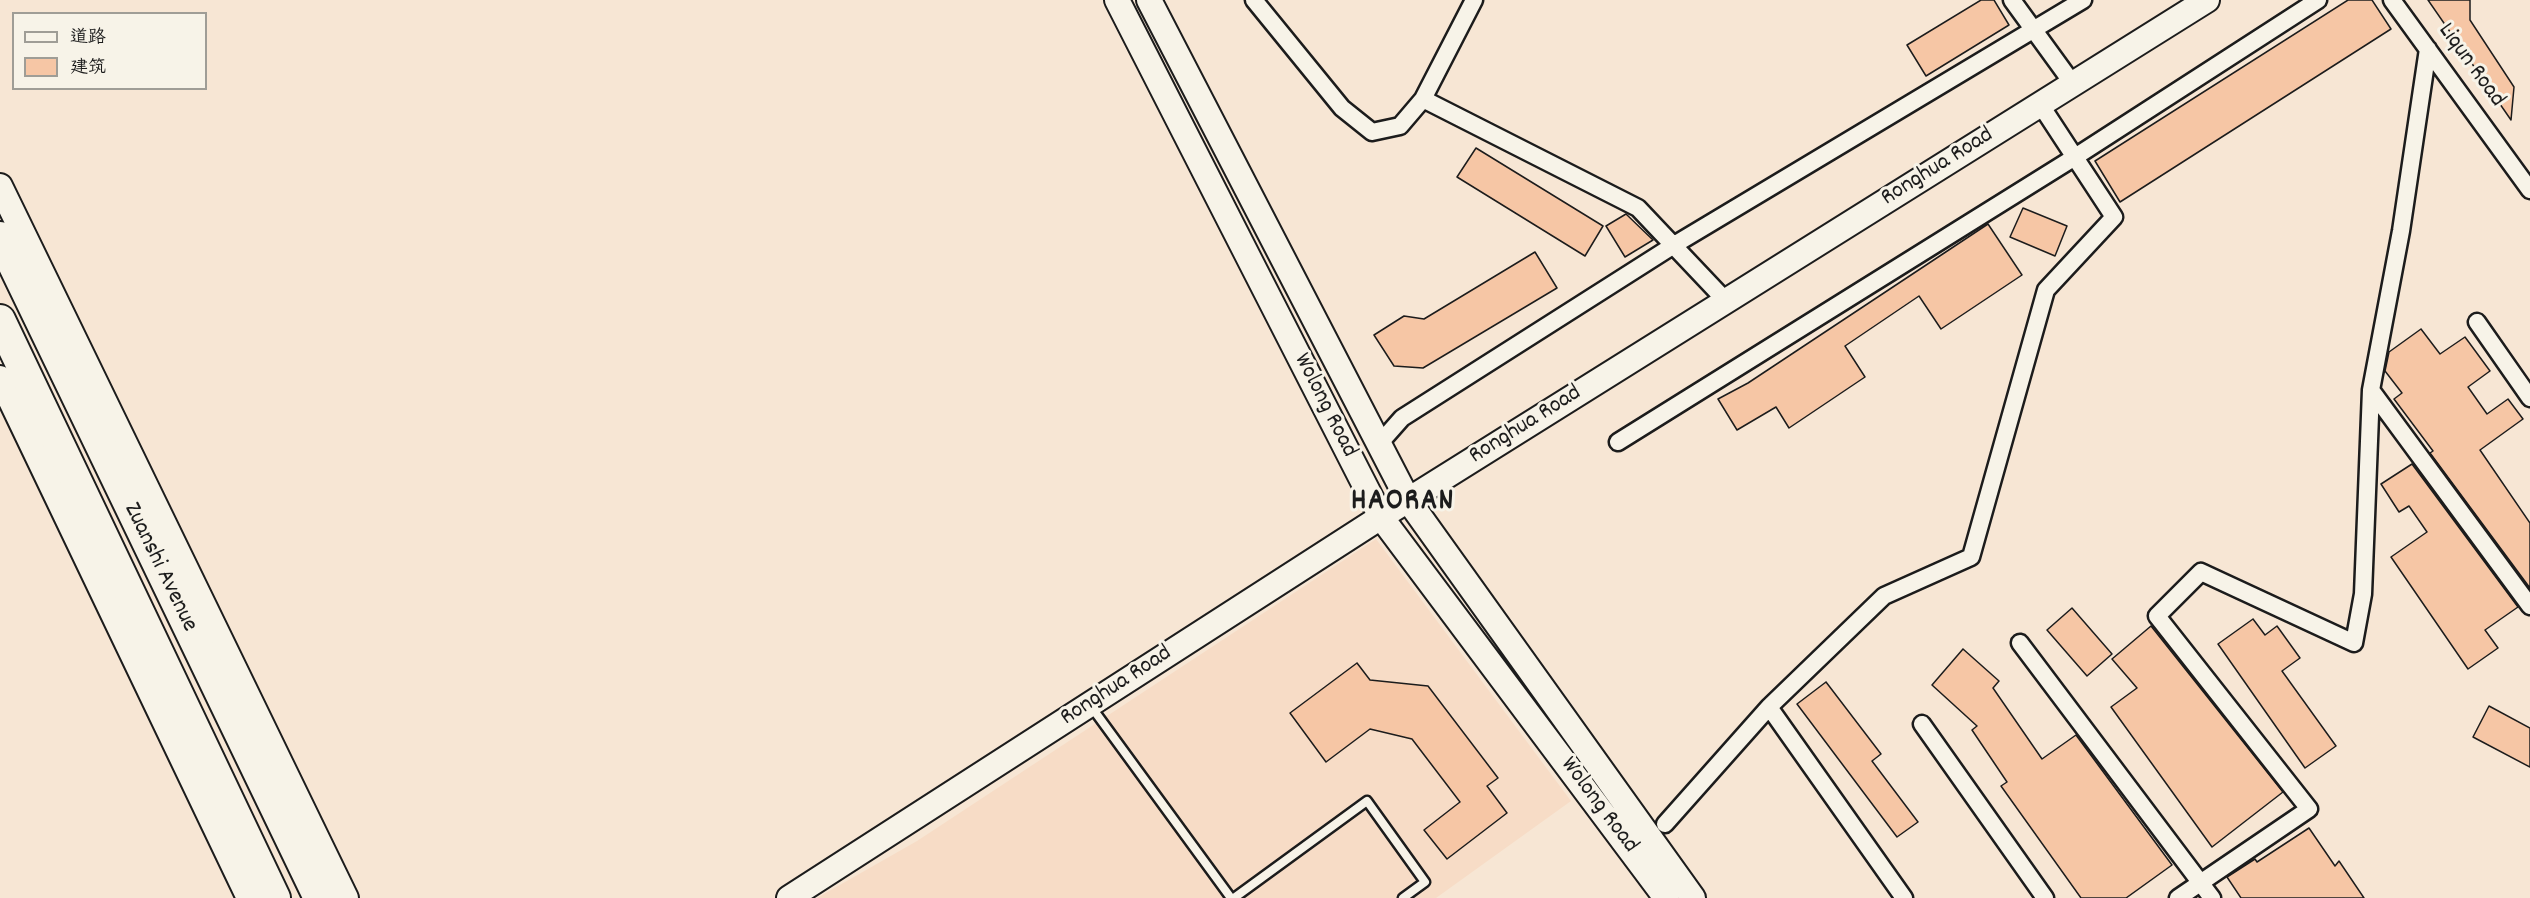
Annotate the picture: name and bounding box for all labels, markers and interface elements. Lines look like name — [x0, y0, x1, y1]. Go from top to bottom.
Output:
legend — [12, 12, 207, 90]
street label: Liqun Road — [2430, 18, 2510, 114]
text: 道路 — [70, 26, 106, 51]
text: 建筑 — [70, 56, 106, 81]
street label: Ronghua Road — [1877, 122, 1999, 214]
street label: Wolong Road — [1286, 349, 1362, 463]
street label: Ronghua Road — [1465, 380, 1587, 472]
district label: HAORAN — [1351, 486, 1455, 522]
street label: Zuanshi Avenue — [115, 499, 203, 637]
street label: Ronghua Road — [1056, 640, 1178, 734]
street label: Wolong Road — [1553, 752, 1643, 860]

